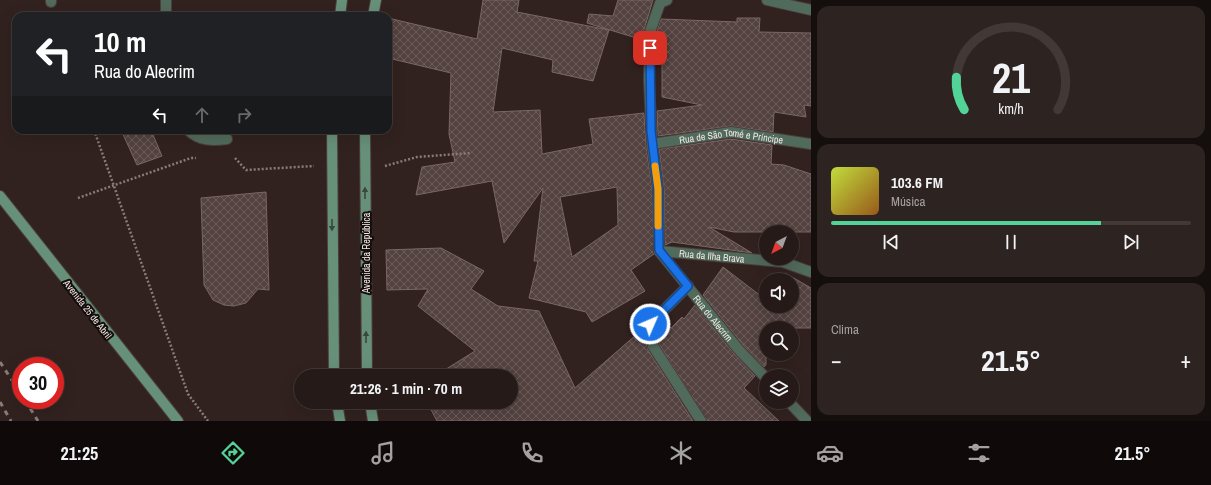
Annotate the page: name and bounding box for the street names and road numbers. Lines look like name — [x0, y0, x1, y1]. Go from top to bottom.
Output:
street label: Rua de São Tomé e Príncipe — [678, 126, 784, 147]
street label: Avenida da República — [360, 212, 373, 294]
street label: Rua da Ilha Brava — [678, 247, 745, 266]
street label: Avenida 25 de Abril — [60, 276, 115, 342]
street label: Rua do Alecrim — [690, 292, 736, 344]

